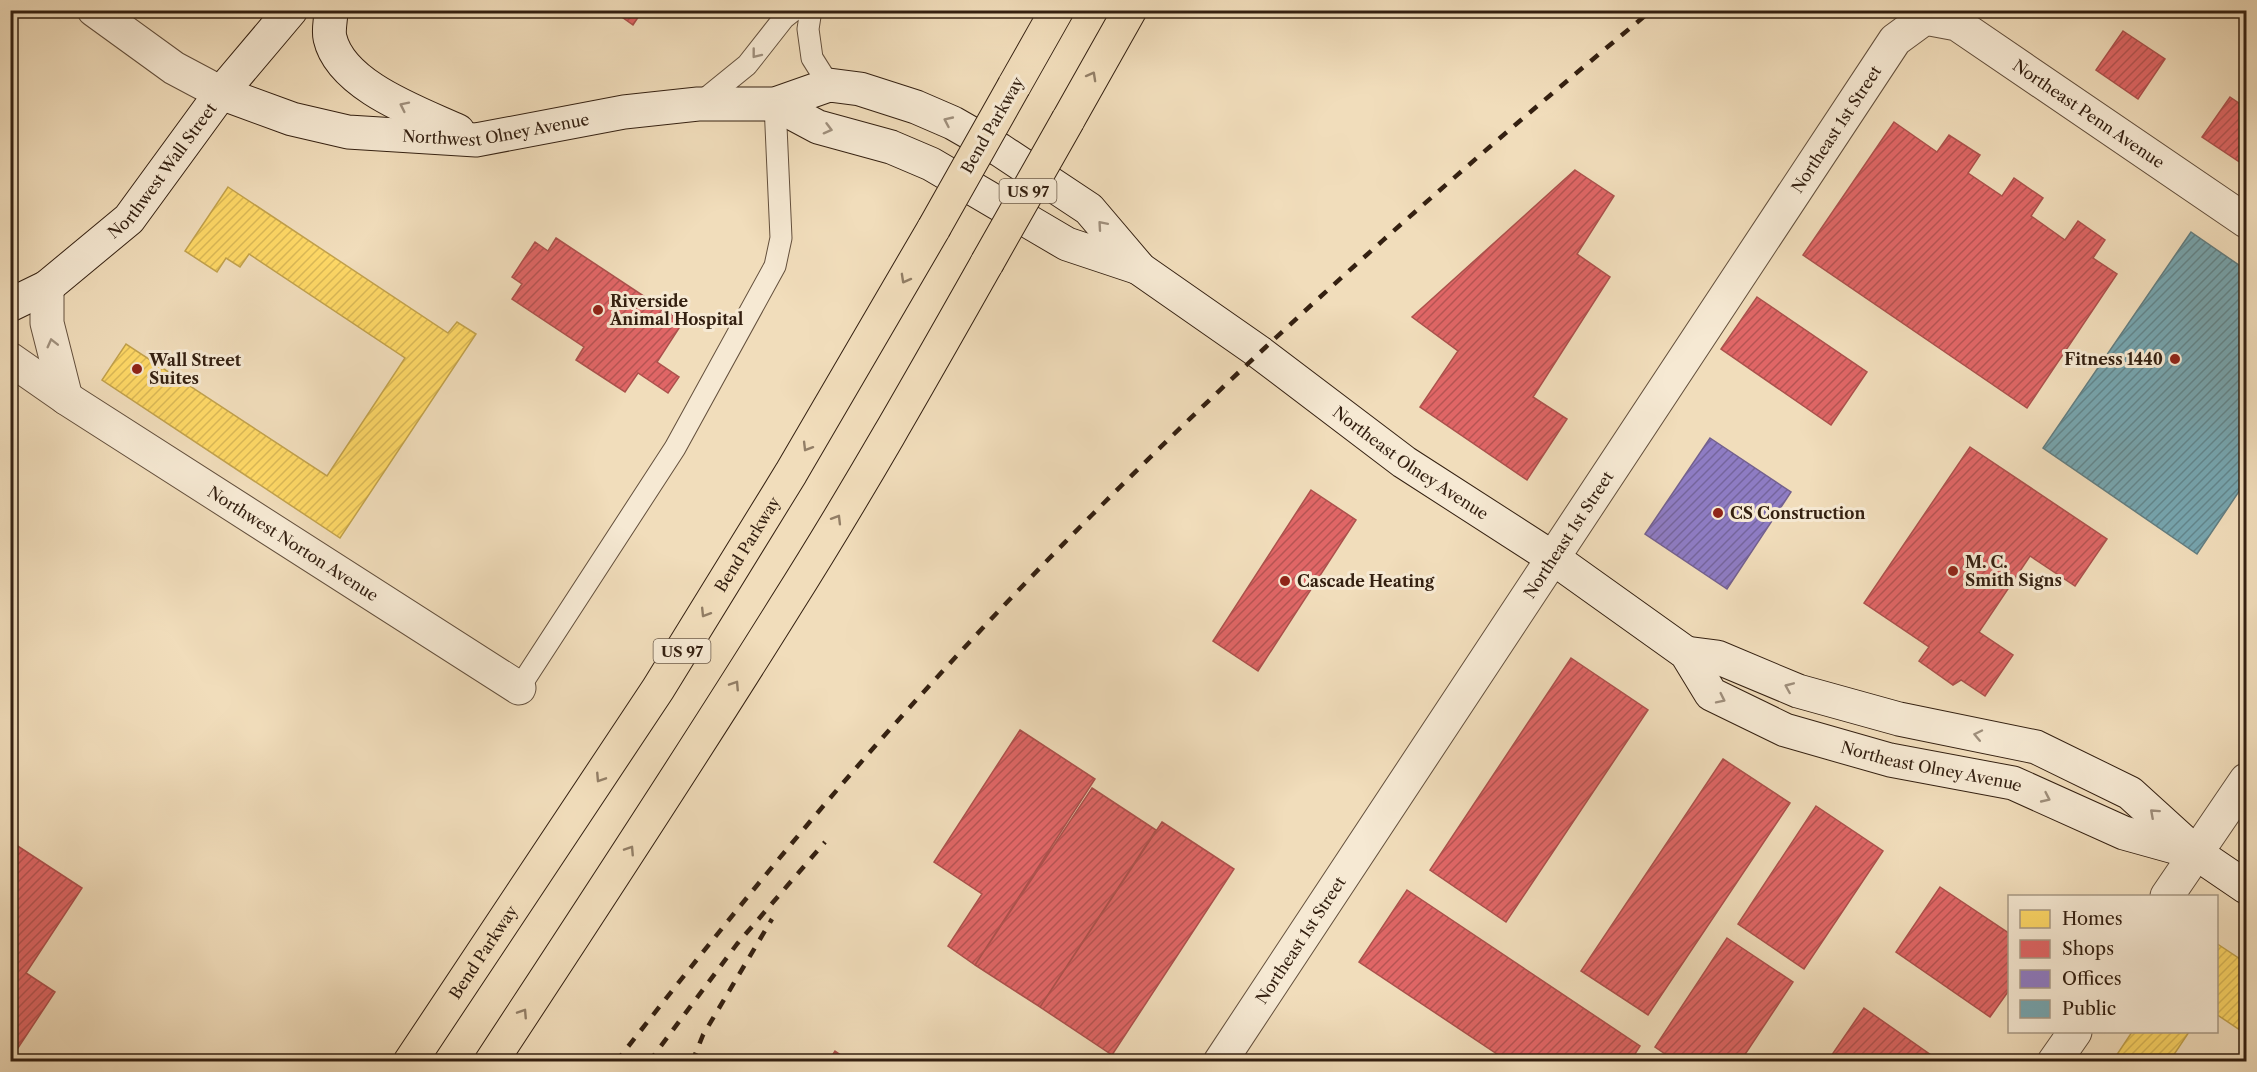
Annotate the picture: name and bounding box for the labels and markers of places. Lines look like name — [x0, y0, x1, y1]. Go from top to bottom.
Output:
place label: Riverside Animal Hospital — [609, 291, 744, 329]
marker: Riverside Animal Hospital — [591, 303, 605, 317]
place label: Fitness 1440 — [2064, 349, 2163, 369]
place label: Wall Street Suites — [148, 350, 242, 388]
marker: Fitness 1440 — [2168, 352, 2182, 366]
marker: Wall Street Suites — [130, 362, 144, 376]
place label: CS Construction — [1730, 503, 1865, 523]
marker: CS Construction — [1711, 506, 1725, 520]
place label: M. C. Smith Signs — [1965, 552, 2062, 590]
marker: M. C. Smith Signs — [1946, 564, 1960, 578]
place label: Cascade Heating — [1297, 571, 1435, 591]
marker: Cascade Heating — [1278, 574, 1292, 588]

